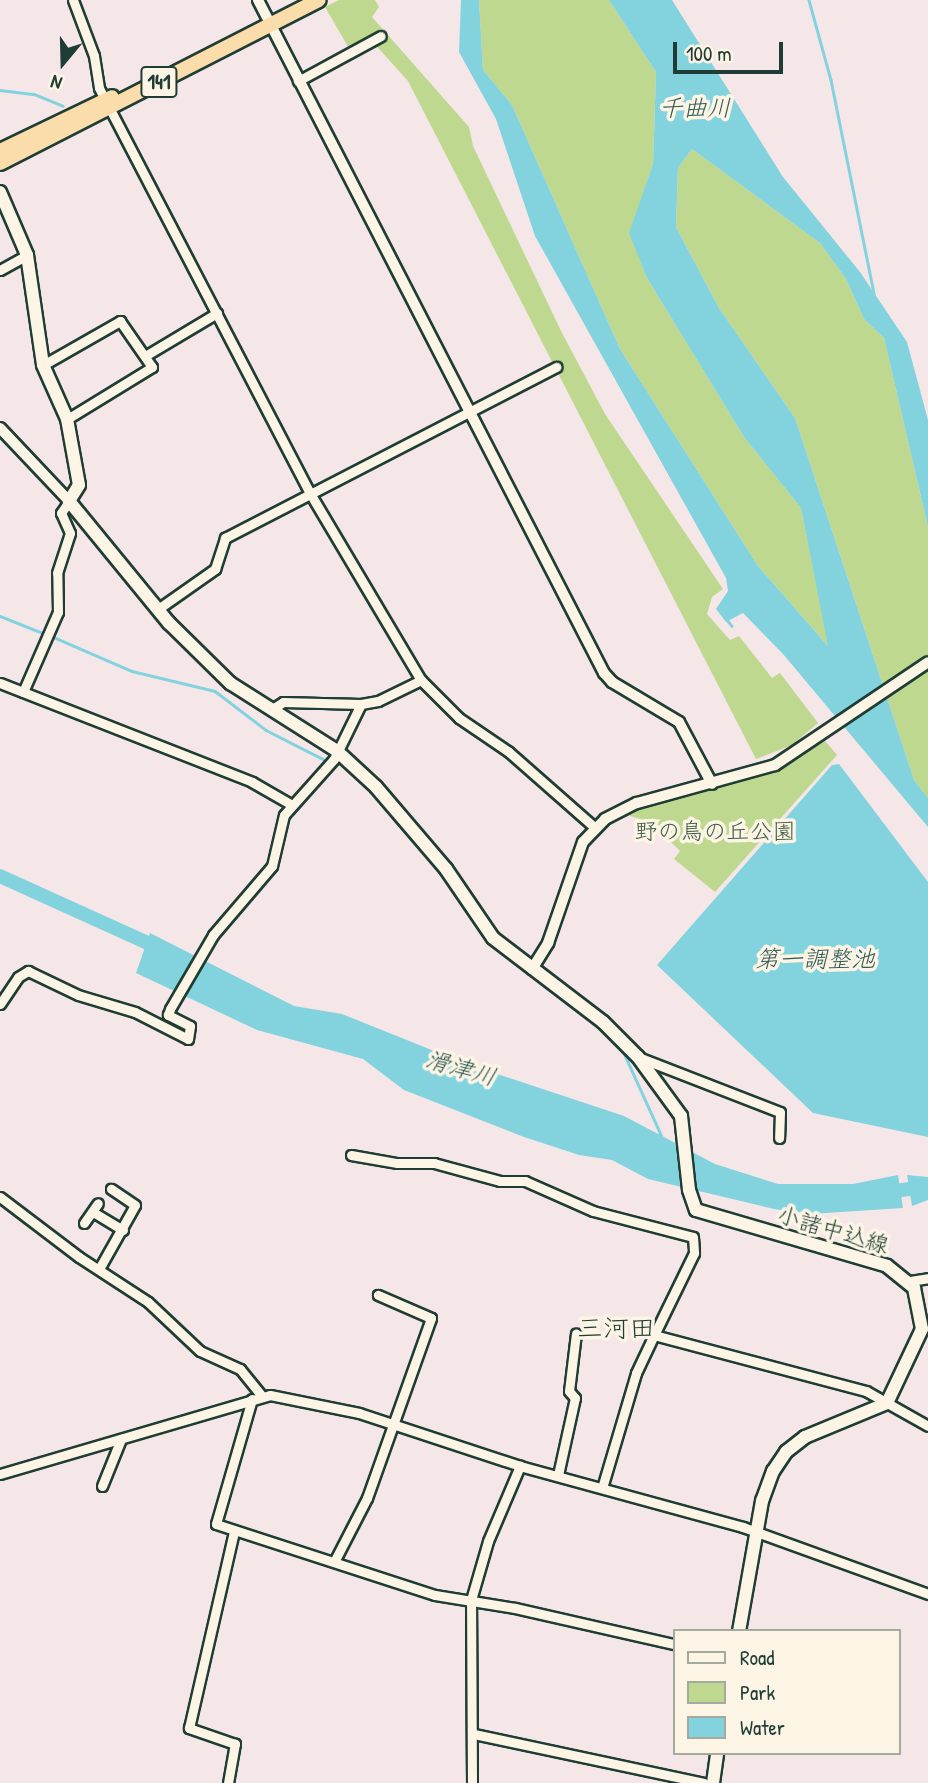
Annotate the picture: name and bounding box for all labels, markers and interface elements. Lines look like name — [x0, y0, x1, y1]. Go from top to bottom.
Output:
north arrow — [28, 28, 98, 98]
scale bar — [676, 28, 786, 72]
text: 100 m — [686, 39, 732, 68]
road number: 141 — [140, 64, 178, 100]
text: N — [47, 69, 65, 97]
water label: 千曲川 — [659, 94, 731, 122]
park label: 野の鳥の丘公園 — [635, 817, 795, 845]
water label: 第一調整池 — [755, 945, 875, 973]
water label: 滑津川 — [422, 1044, 500, 1092]
street label: 小諸中込線 — [774, 1201, 892, 1259]
district label: 三河田 — [577, 1312, 655, 1344]
legend — [673, 1629, 900, 1755]
text: Road — [740, 1643, 774, 1672]
text: Park — [740, 1678, 775, 1707]
text: Water — [740, 1713, 785, 1742]

